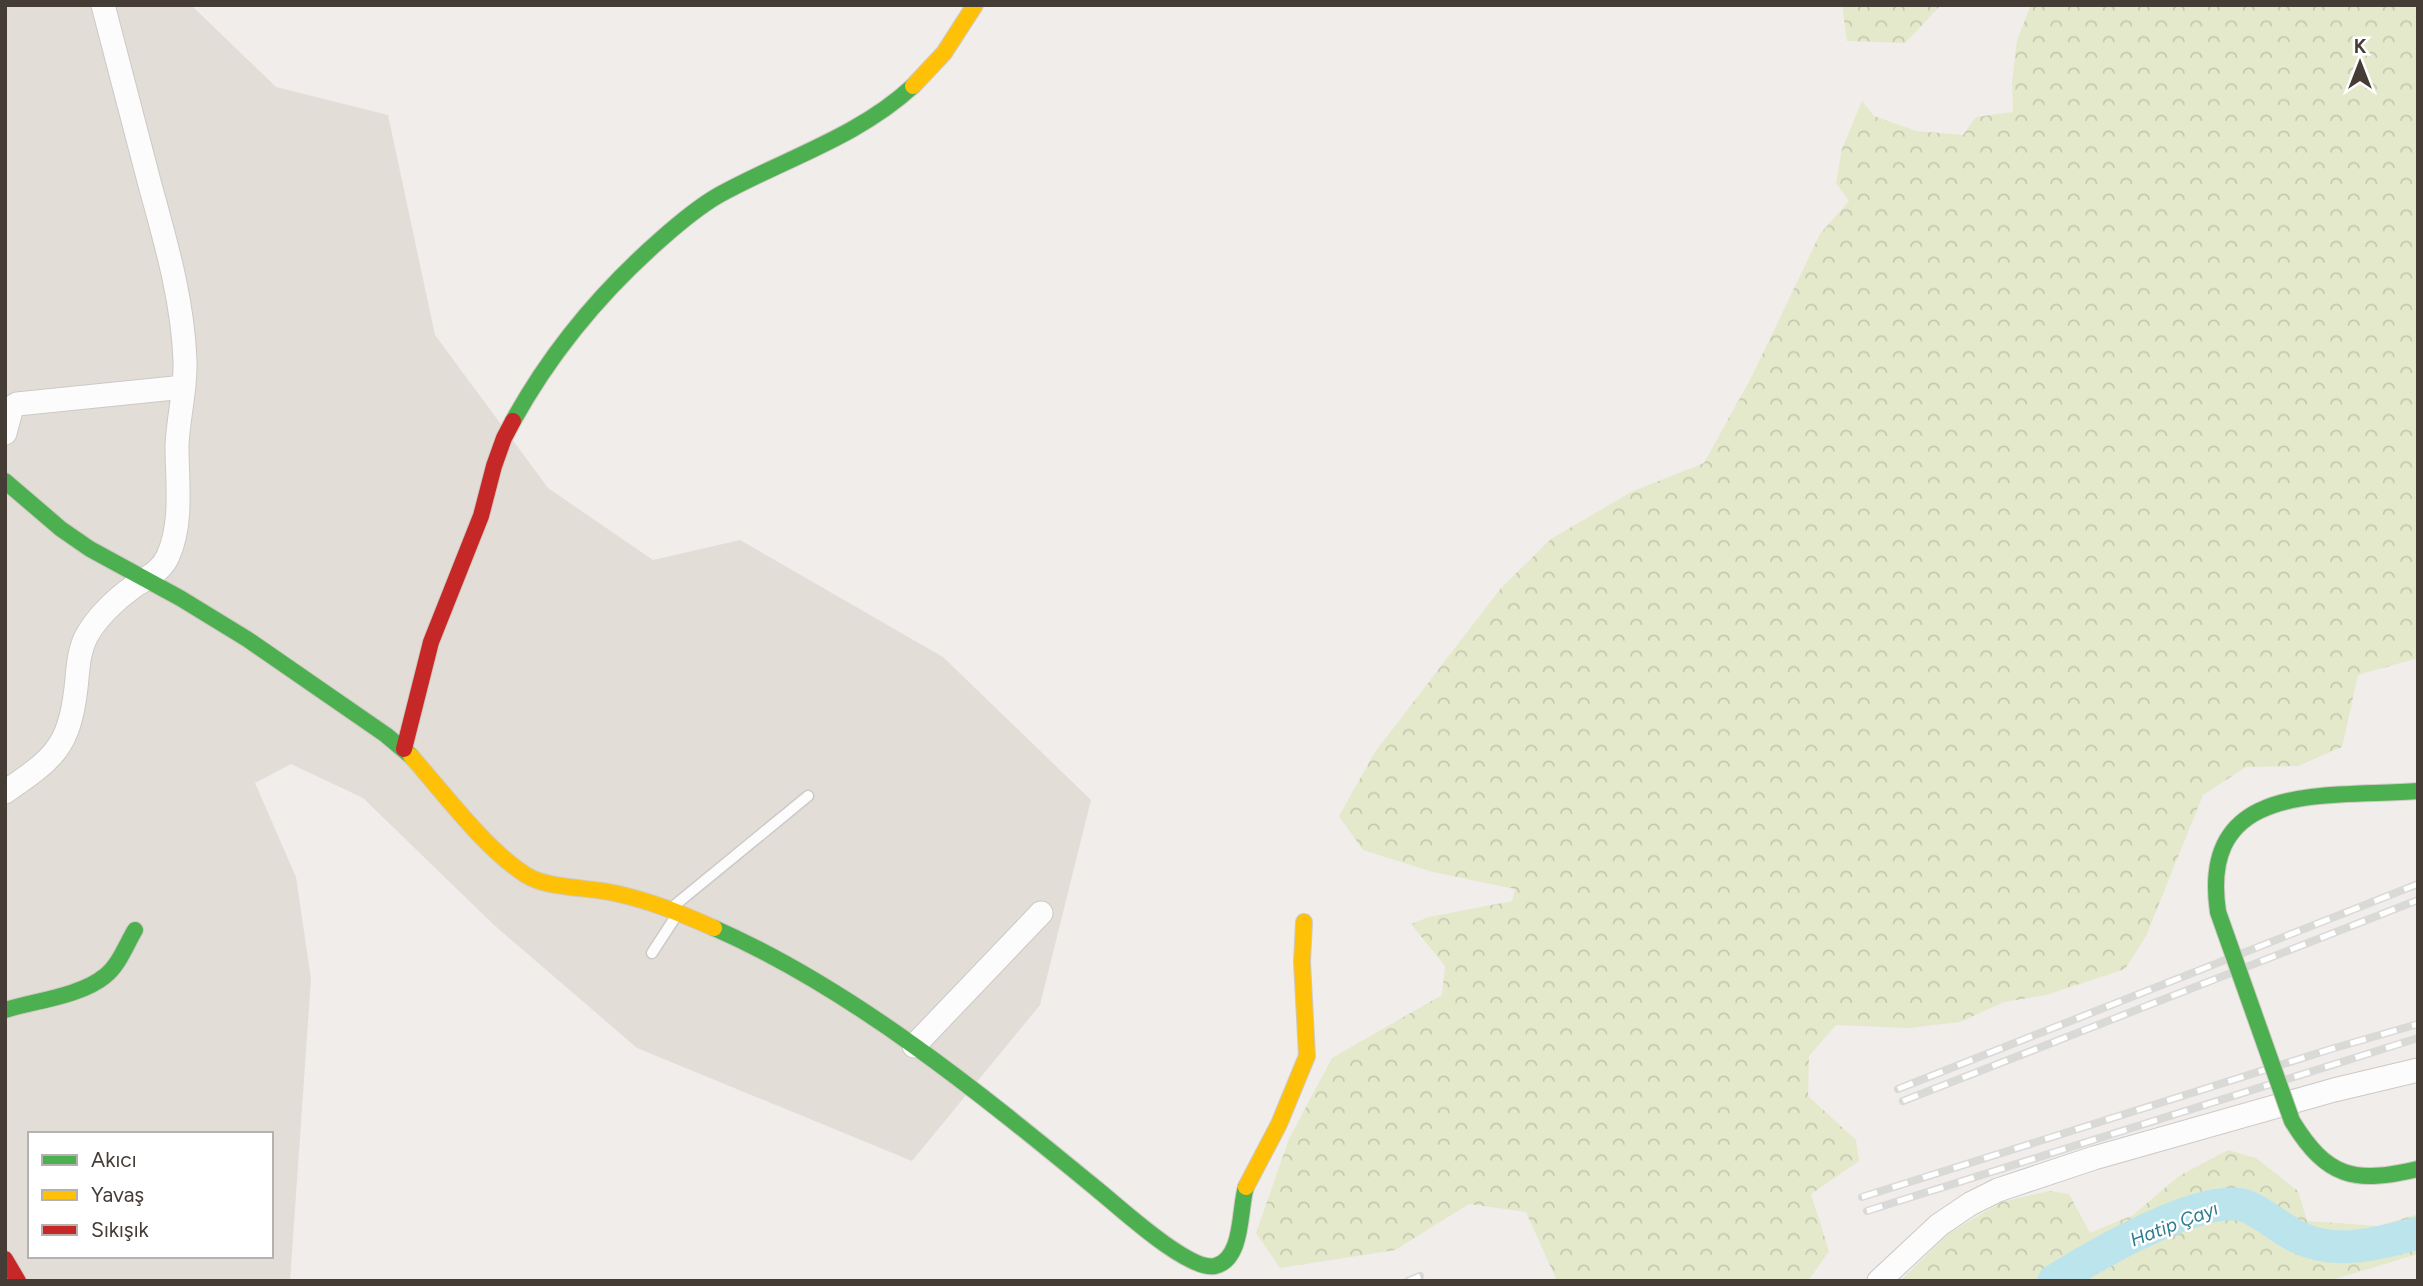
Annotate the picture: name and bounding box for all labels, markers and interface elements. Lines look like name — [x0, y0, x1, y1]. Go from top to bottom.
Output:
north arrow — [2325, 28, 2395, 98]
text: K — [2354, 35, 2367, 58]
legend — [28, 1132, 273, 1258]
text: Akıcı — [91, 1147, 137, 1172]
text: Yavaş — [91, 1182, 144, 1207]
water label: Hatip Çayı — [2127, 1197, 2221, 1251]
text: Sıkışık — [91, 1217, 150, 1242]

